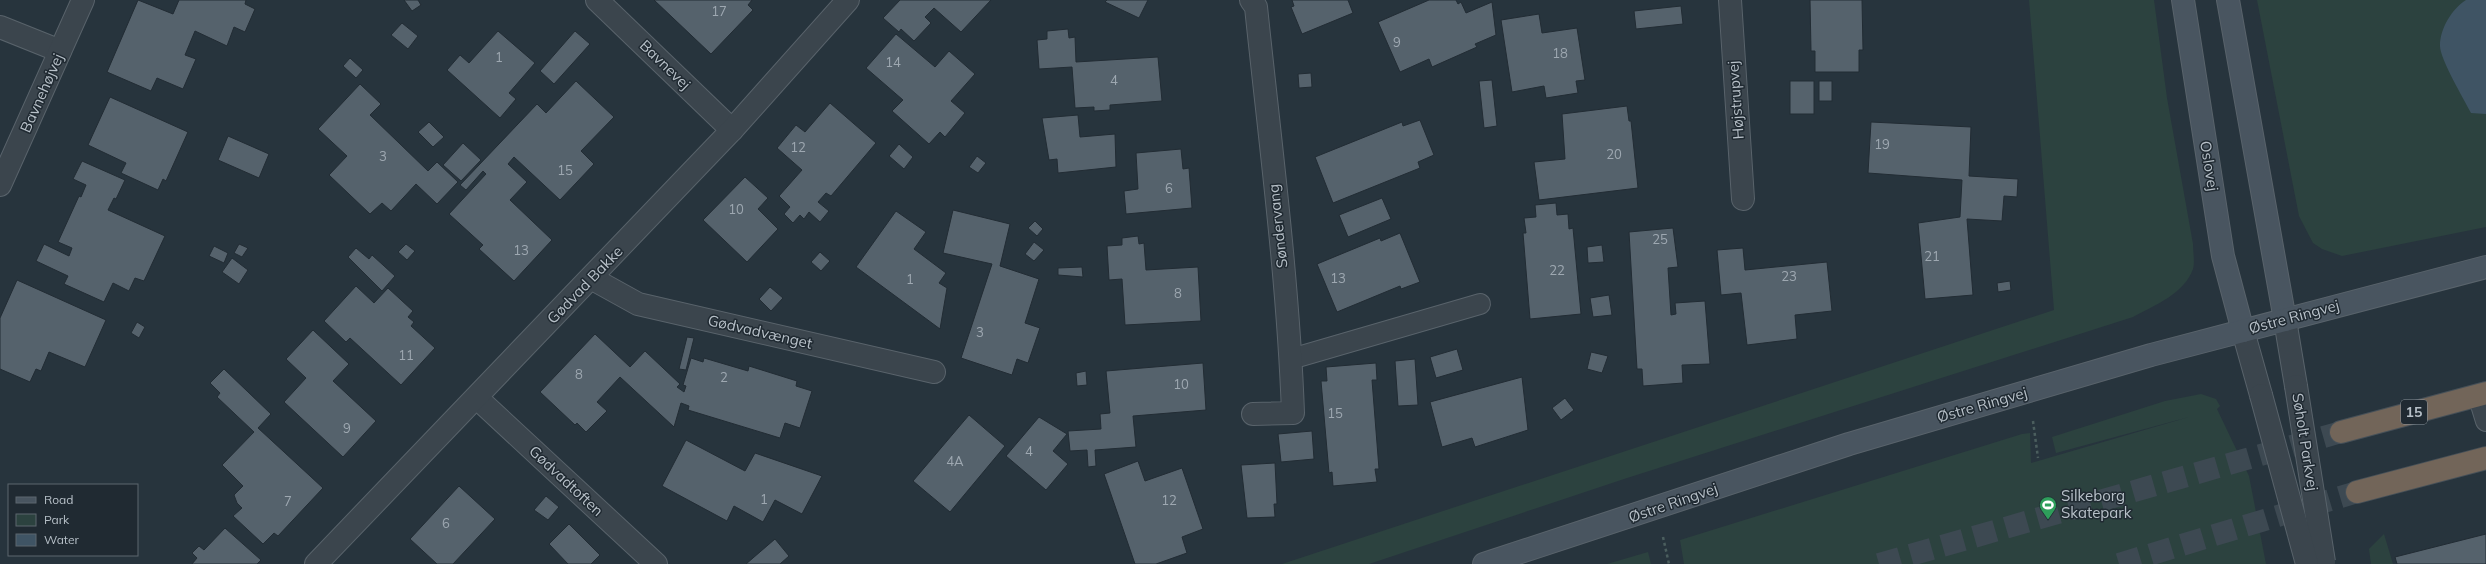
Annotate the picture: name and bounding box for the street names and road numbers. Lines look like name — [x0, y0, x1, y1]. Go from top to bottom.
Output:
street label: Bavnevej — [636, 36, 695, 94]
street label: Bavnehøjvej — [16, 50, 67, 135]
street label: Højstrupvej — [1723, 60, 1748, 140]
street label: Oslovej — [2196, 139, 2223, 192]
street label: Søndervang — [1264, 183, 1291, 269]
street label: Gødvad Bakke — [543, 242, 627, 328]
street label: Østre Ringvej — [2246, 295, 2341, 338]
street label: Gødvadvænget — [706, 310, 814, 353]
street label: Østre Ringvej — [1935, 383, 2029, 426]
street label: Søholt Parkvej — [2288, 392, 2323, 492]
road number: 15 — [2401, 400, 2427, 424]
street label: Gødvadtoften — [525, 441, 608, 520]
street label: Østre Ringvej — [1626, 478, 1720, 527]

